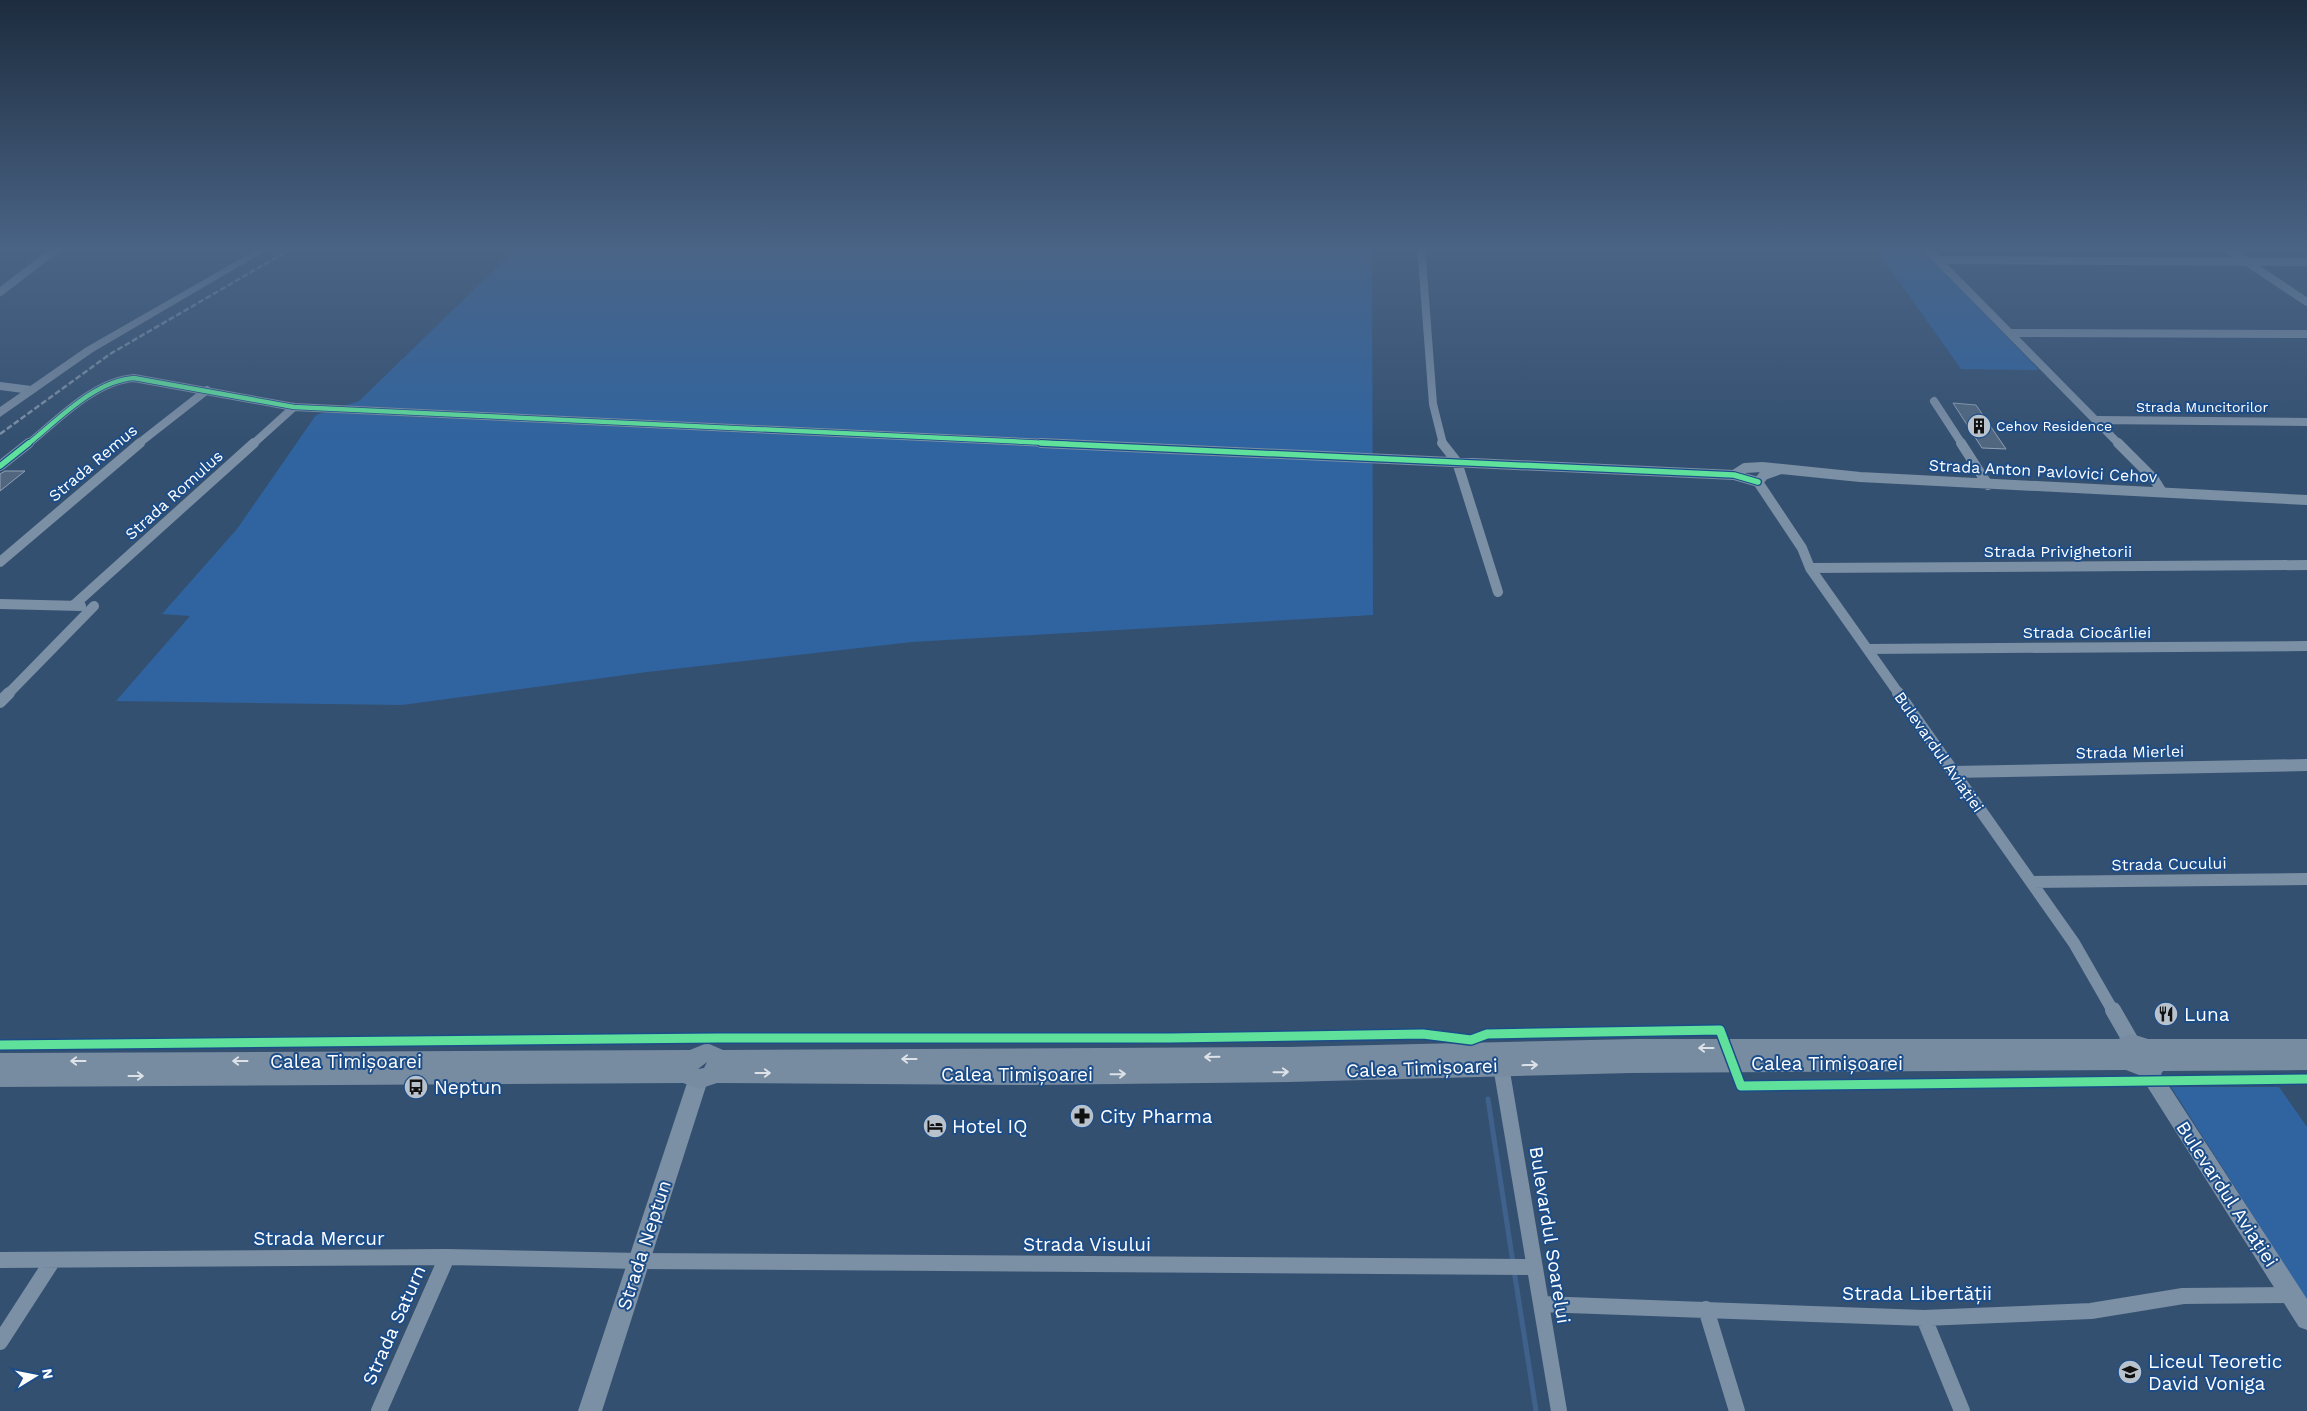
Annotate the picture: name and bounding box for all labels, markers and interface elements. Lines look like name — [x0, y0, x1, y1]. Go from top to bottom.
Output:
street label: Strada Muncitorilor — [2136, 399, 2268, 415]
building icon: Cehov Residence — [1966, 413, 1992, 439]
place label: Cehov Residence — [1996, 418, 2112, 434]
street label: Strada Remus — [45, 420, 141, 506]
street label: Strada Romulus — [121, 446, 227, 544]
street label: Strada Anton Pavlovici Cehov — [1928, 456, 2158, 487]
street label: Strada Privighetorii — [1984, 542, 2132, 561]
street label: Strada Ciocârliei — [2023, 623, 2151, 642]
street label: Bulevardul Aviației — [1890, 688, 1988, 816]
street label: Strada Mierlei — [2076, 742, 2184, 762]
street label: Strada Cucului — [2111, 853, 2227, 875]
restaurant icon: Luna — [2153, 1001, 2179, 1027]
place label: Luna — [2184, 1003, 2230, 1026]
one-way arrow — [1699, 1043, 1715, 1053]
street label: Calea Timișoarei — [270, 1050, 422, 1073]
one-way arrow — [1204, 1052, 1220, 1062]
street label: Calea Timișoarei — [1751, 1052, 1903, 1075]
one-way arrow — [901, 1054, 918, 1064]
street label: Calea Timișoarei — [1346, 1054, 1498, 1082]
one-way arrow — [70, 1056, 86, 1066]
one-way arrow — [233, 1056, 249, 1066]
one-way arrow — [1522, 1060, 1538, 1070]
street label: Calea Timișoarei — [941, 1063, 1093, 1086]
one-way arrow — [1272, 1067, 1288, 1077]
one-way arrow — [754, 1068, 771, 1078]
one-way arrow — [1110, 1069, 1126, 1079]
one-way arrow — [128, 1071, 144, 1081]
bus stop icon: Neptun — [403, 1074, 429, 1100]
place label: Neptun — [434, 1076, 502, 1099]
pharmacy icon: City Pharma — [1069, 1103, 1095, 1129]
place label: City Pharma — [1100, 1105, 1213, 1128]
hotel icon: Hotel IQ — [922, 1113, 948, 1139]
place label: Hotel IQ — [952, 1115, 1027, 1138]
street label: Bulevardul Aviației — [2171, 1117, 2283, 1271]
street label: Bulevardul Soarelui — [1525, 1145, 1575, 1325]
street label: Strada Neptun — [612, 1177, 676, 1313]
street label: Strada Mercur — [253, 1227, 385, 1250]
street label: Strada Visului — [1023, 1233, 1151, 1256]
street label: Strada Saturn — [357, 1262, 431, 1388]
street label: Strada Libertății — [1842, 1282, 1992, 1305]
place label: Liceul Teoretic David Voniga — [2148, 1350, 2282, 1395]
north arrow — [10, 1351, 60, 1401]
school or university icon: Liceul Teoretic David Voniga — [2117, 1359, 2143, 1385]
text: N — [39, 1367, 57, 1380]

